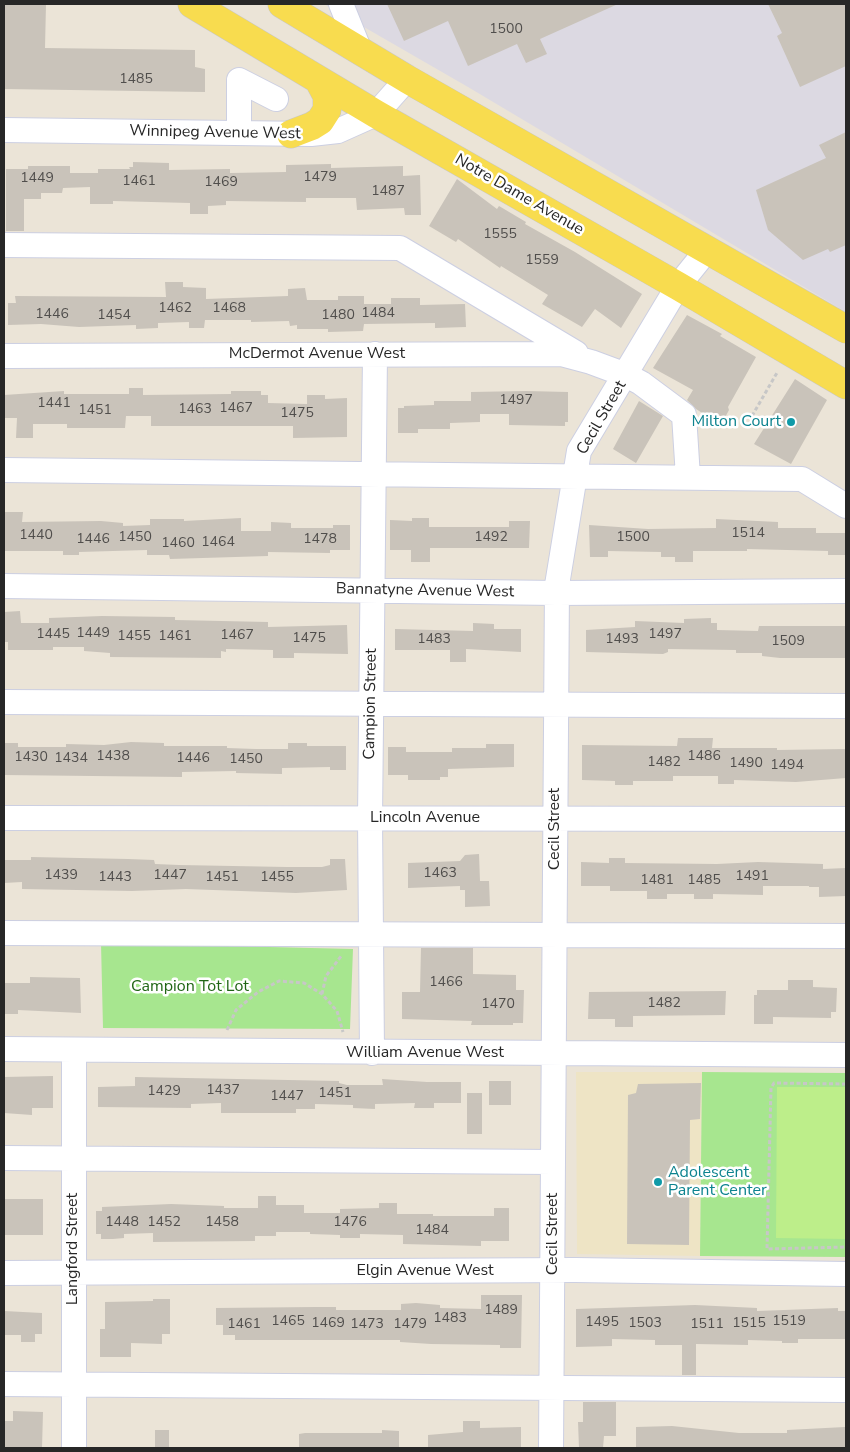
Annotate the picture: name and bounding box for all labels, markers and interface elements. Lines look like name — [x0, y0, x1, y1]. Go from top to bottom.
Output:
house number: 1500 — [489, 22, 523, 38]
house number: 1485 — [119, 72, 153, 88]
street label: Winnipeg Avenue West — [129, 122, 301, 144]
street label: Notre Dame Avenue — [451, 150, 587, 240]
house number: 1479 — [303, 170, 337, 186]
house number: 1449 — [20, 171, 54, 187]
house number: 1461 — [122, 174, 156, 190]
house number: 1469 — [204, 175, 238, 191]
house number: 1487 — [371, 184, 405, 200]
house number: 1555 — [483, 227, 517, 243]
house number: 1559 — [525, 253, 559, 269]
house number: 1462 — [158, 301, 192, 317]
house number: 1468 — [212, 301, 246, 317]
house number: 1484 — [361, 306, 395, 322]
house number: 1446 — [35, 307, 69, 323]
house number: 1454 — [97, 308, 131, 324]
house number: 1480 — [321, 308, 355, 324]
street label: McDermot Avenue West — [229, 344, 405, 364]
street label: Cecil Street — [573, 378, 631, 458]
house number: 1497 — [499, 393, 533, 409]
house number: 1441 — [37, 396, 71, 412]
house number: 1467 — [219, 401, 253, 417]
house number: 1463 — [178, 402, 212, 418]
house number: 1451 — [78, 403, 112, 419]
house number: 1475 — [280, 406, 314, 422]
place label: Milton Court — [692, 412, 781, 432]
marker: Milton Court — [785, 416, 797, 428]
house number: 1514 — [731, 526, 765, 542]
house number: 1440 — [19, 528, 53, 544]
house number: 1450 — [118, 530, 152, 546]
house number: 1492 — [474, 530, 508, 546]
house number: 1500 — [616, 530, 650, 546]
house number: 1446 — [76, 532, 110, 548]
house number: 1478 — [303, 532, 337, 548]
house number: 1464 — [201, 535, 235, 551]
house number: 1460 — [161, 536, 195, 552]
street label: Bannatyne Avenue West — [336, 580, 514, 602]
house number: 1449 — [76, 626, 110, 642]
house number: 1445 — [36, 627, 70, 643]
house number: 1497 — [648, 627, 682, 643]
house number: 1467 — [220, 628, 254, 644]
house number: 1455 — [117, 629, 151, 645]
house number: 1461 — [158, 629, 192, 645]
house number: 1475 — [292, 631, 326, 647]
house number: 1483 — [417, 632, 451, 648]
house number: 1493 — [605, 632, 639, 648]
house number: 1509 — [771, 634, 805, 650]
street label: Campion Street — [360, 648, 382, 760]
house number: 1438 — [96, 749, 130, 765]
house number: 1486 — [687, 749, 721, 765]
house number: 1430 — [14, 750, 48, 766]
house number: 1434 — [54, 751, 88, 767]
house number: 1446 — [176, 751, 210, 767]
house number: 1450 — [229, 752, 263, 768]
house number: 1482 — [647, 755, 681, 771]
house number: 1490 — [729, 756, 763, 772]
house number: 1494 — [770, 758, 804, 774]
street label: Cecil Street — [545, 788, 565, 870]
street label: Lincoln Avenue — [370, 808, 480, 828]
house number: 1463 — [423, 866, 457, 882]
house number: 1439 — [44, 868, 78, 884]
house number: 1447 — [153, 868, 187, 884]
house number: 1491 — [735, 869, 769, 885]
house number: 1443 — [98, 870, 132, 886]
house number: 1451 — [205, 870, 239, 886]
house number: 1455 — [260, 870, 294, 886]
house number: 1481 — [640, 873, 674, 889]
house number: 1485 — [687, 873, 721, 889]
house number: 1466 — [429, 975, 463, 991]
park label: Campion Tot Lot — [131, 977, 249, 997]
house number: 1482 — [647, 996, 681, 1012]
house number: 1470 — [481, 997, 515, 1013]
street label: William Avenue West — [346, 1043, 504, 1063]
house number: 1437 — [206, 1083, 240, 1099]
house number: 1429 — [147, 1084, 181, 1100]
house number: 1451 — [318, 1086, 352, 1102]
house number: 1447 — [270, 1089, 304, 1105]
place label: Adolescent Parent Center — [668, 1163, 767, 1201]
marker: Adolescent Parent Center — [652, 1176, 664, 1188]
street label: Langford Street — [63, 1193, 83, 1305]
street label: Cecil Street — [543, 1193, 563, 1275]
house number: 1448 — [105, 1215, 139, 1231]
house number: 1452 — [147, 1215, 181, 1231]
house number: 1458 — [205, 1215, 239, 1231]
house number: 1476 — [333, 1215, 367, 1231]
house number: 1484 — [415, 1223, 449, 1239]
street label: Elgin Avenue West — [356, 1261, 494, 1281]
house number: 1489 — [484, 1303, 518, 1319]
house number: 1483 — [433, 1311, 467, 1327]
house number: 1465 — [271, 1314, 305, 1330]
house number: 1519 — [772, 1314, 806, 1330]
house number: 1495 — [585, 1315, 619, 1331]
house number: 1469 — [311, 1316, 345, 1332]
house number: 1503 — [628, 1316, 662, 1332]
house number: 1515 — [732, 1316, 766, 1332]
house number: 1461 — [227, 1317, 261, 1333]
house number: 1473 — [350, 1317, 384, 1333]
house number: 1479 — [393, 1317, 427, 1333]
house number: 1511 — [690, 1317, 724, 1333]

